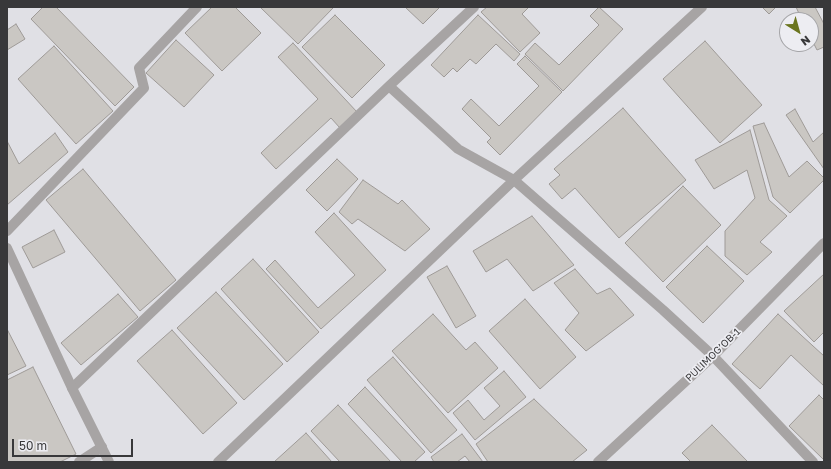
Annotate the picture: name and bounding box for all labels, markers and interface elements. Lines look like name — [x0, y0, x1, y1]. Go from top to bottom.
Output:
north arrow — [779, 12, 819, 52]
text: N — [799, 33, 813, 49]
street label: PULIMOG’OB-1 — [683, 326, 743, 384]
scale bar — [14, 431, 135, 457]
text: 50 m — [19, 438, 47, 453]

